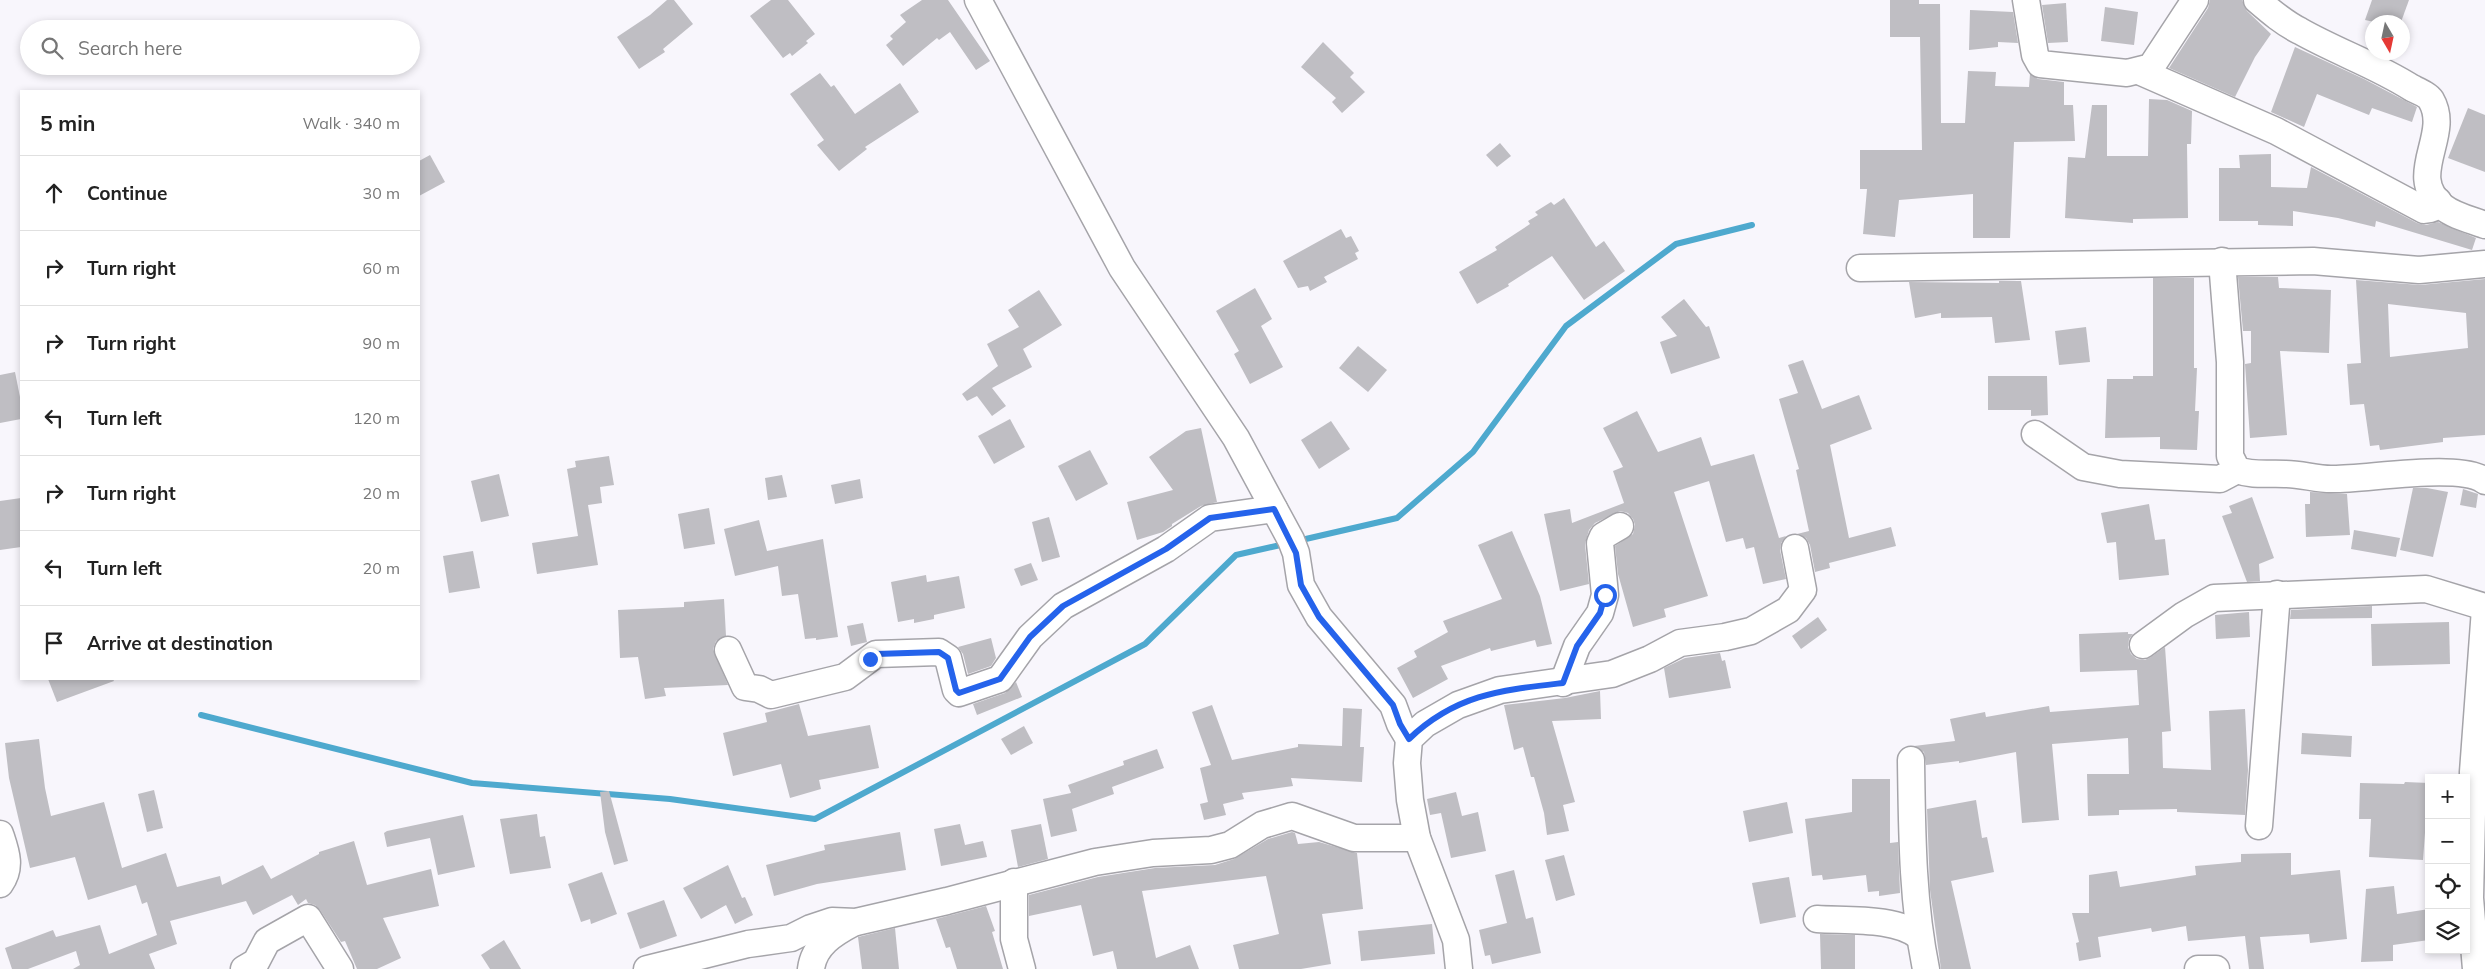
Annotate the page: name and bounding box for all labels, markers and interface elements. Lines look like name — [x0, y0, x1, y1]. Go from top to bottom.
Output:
north arrow — [2365, 15, 2410, 60]
search box — [20, 20, 420, 75]
icon: search — [38, 34, 66, 62]
text: Search here — [78, 36, 182, 60]
text: 5 min — [40, 110, 95, 136]
text: Walk · 340 m — [302, 113, 400, 133]
icon: ahead — [40, 179, 68, 207]
text: Continue — [87, 181, 167, 205]
text: 30 m — [363, 183, 400, 203]
icon: right — [40, 254, 68, 282]
text: Turn right — [87, 256, 176, 280]
text: 60 m — [363, 258, 400, 278]
icon: right — [40, 329, 68, 357]
text: Turn right — [87, 331, 176, 355]
text: 90 m — [363, 333, 400, 353]
icon: left — [40, 404, 68, 432]
text: Turn left — [87, 406, 162, 430]
text: 120 m — [353, 408, 400, 428]
icon: right — [40, 479, 68, 507]
text: Turn right — [87, 481, 176, 505]
text: 20 m — [363, 483, 400, 503]
icon: left — [40, 554, 68, 582]
text: Turn left — [87, 556, 162, 580]
text: 20 m — [363, 558, 400, 578]
route start — [1594, 584, 1617, 607]
icon: arrive — [40, 629, 68, 657]
text: Arrive at destination — [87, 631, 273, 655]
route end — [859, 648, 882, 671]
map controls — [2425, 774, 2470, 954]
button: + — [2425, 774, 2470, 819]
button: − — [2425, 819, 2470, 864]
button: locate — [2425, 864, 2470, 909]
button: layers — [2425, 909, 2470, 954]

